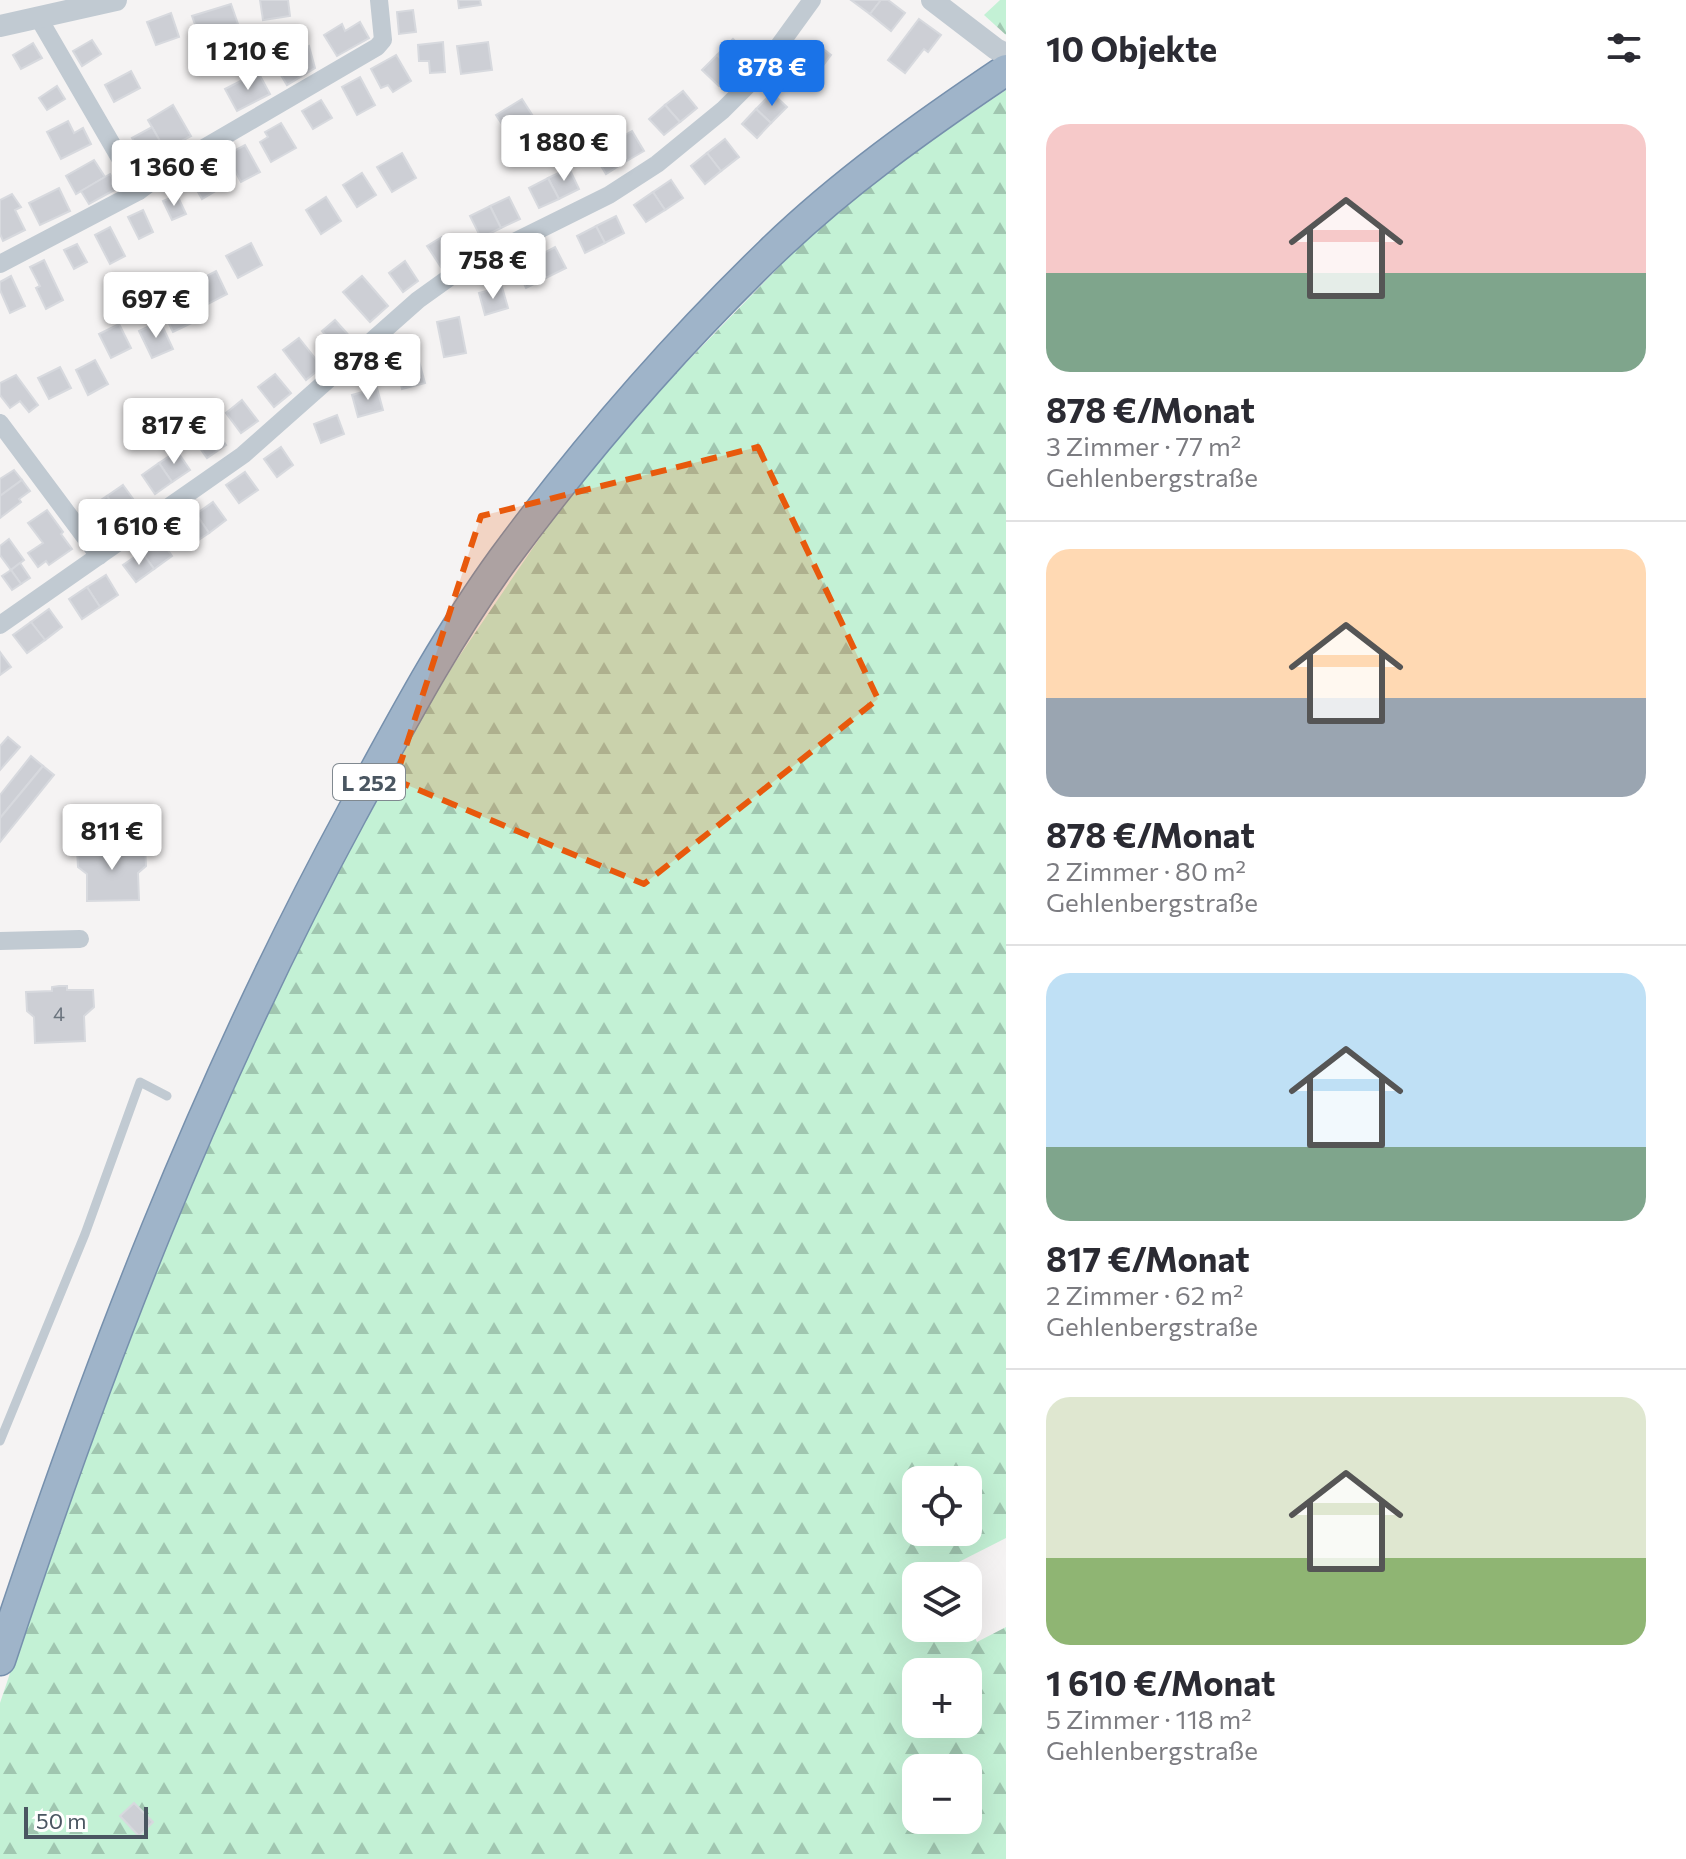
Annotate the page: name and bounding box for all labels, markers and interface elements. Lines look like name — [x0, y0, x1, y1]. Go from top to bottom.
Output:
pin: 1 210 € — [174, 24, 322, 92]
icon: filters — [1602, 26, 1646, 70]
text: 10 Objekte — [1046, 27, 1217, 69]
text: 1 210 € — [206, 34, 290, 65]
pin: 878 € — [716, 40, 828, 108]
text: 878 € — [737, 50, 807, 81]
pin: 1 880 € — [490, 115, 638, 183]
text: 1 880 € — [519, 125, 609, 156]
pin: 1 360 € — [100, 140, 248, 208]
text: 1 360 € — [130, 150, 218, 181]
icon: home — [1274, 176, 1418, 320]
pin: 758 € — [437, 233, 549, 301]
text: 758 € — [459, 243, 527, 274]
pin: 697 € — [100, 272, 212, 340]
text: 697 € — [122, 282, 190, 313]
pin: 878 € — [312, 334, 424, 402]
text: 878 € — [333, 344, 403, 375]
text: 878 €/Monat — [1046, 388, 1255, 430]
pin: 817 € — [118, 398, 230, 466]
text: 817 € — [141, 408, 207, 439]
text: 3 Zimmer · 77 m² — [1046, 430, 1241, 461]
text: Gehlenbergstraße — [1046, 461, 1258, 492]
pin: 1 610 € — [65, 499, 213, 567]
text: 1 610 € — [96, 509, 182, 540]
icon: home — [1274, 601, 1418, 745]
road number: L 252 — [333, 764, 405, 800]
pin: 811 € — [56, 804, 168, 872]
text: 878 €/Monat — [1046, 813, 1255, 855]
text: 811 € — [81, 814, 143, 845]
text: 2 Zimmer · 80 m² — [1046, 855, 1246, 886]
text: Gehlenbergstraße — [1046, 886, 1258, 917]
house number: 4 — [53, 1001, 65, 1025]
icon: home — [1274, 1025, 1418, 1169]
text: 817 €/Monat — [1046, 1237, 1250, 1279]
text: 2 Zimmer · 62 m² — [1046, 1279, 1243, 1310]
text: Gehlenbergstraße — [1046, 1310, 1258, 1341]
icon: home — [1274, 1449, 1418, 1593]
map controls — [902, 1466, 982, 1834]
button: locate — [902, 1466, 982, 1546]
button: layers — [902, 1562, 982, 1642]
button: + — [902, 1658, 982, 1738]
text: 1 610 €/Monat — [1046, 1661, 1275, 1703]
text: 5 Zimmer · 118 m² — [1046, 1703, 1252, 1734]
text: Gehlenbergstraße — [1046, 1734, 1258, 1765]
button: − — [902, 1754, 982, 1834]
scale bar — [24, 1803, 148, 1839]
text: 50 m — [36, 1807, 86, 1834]

